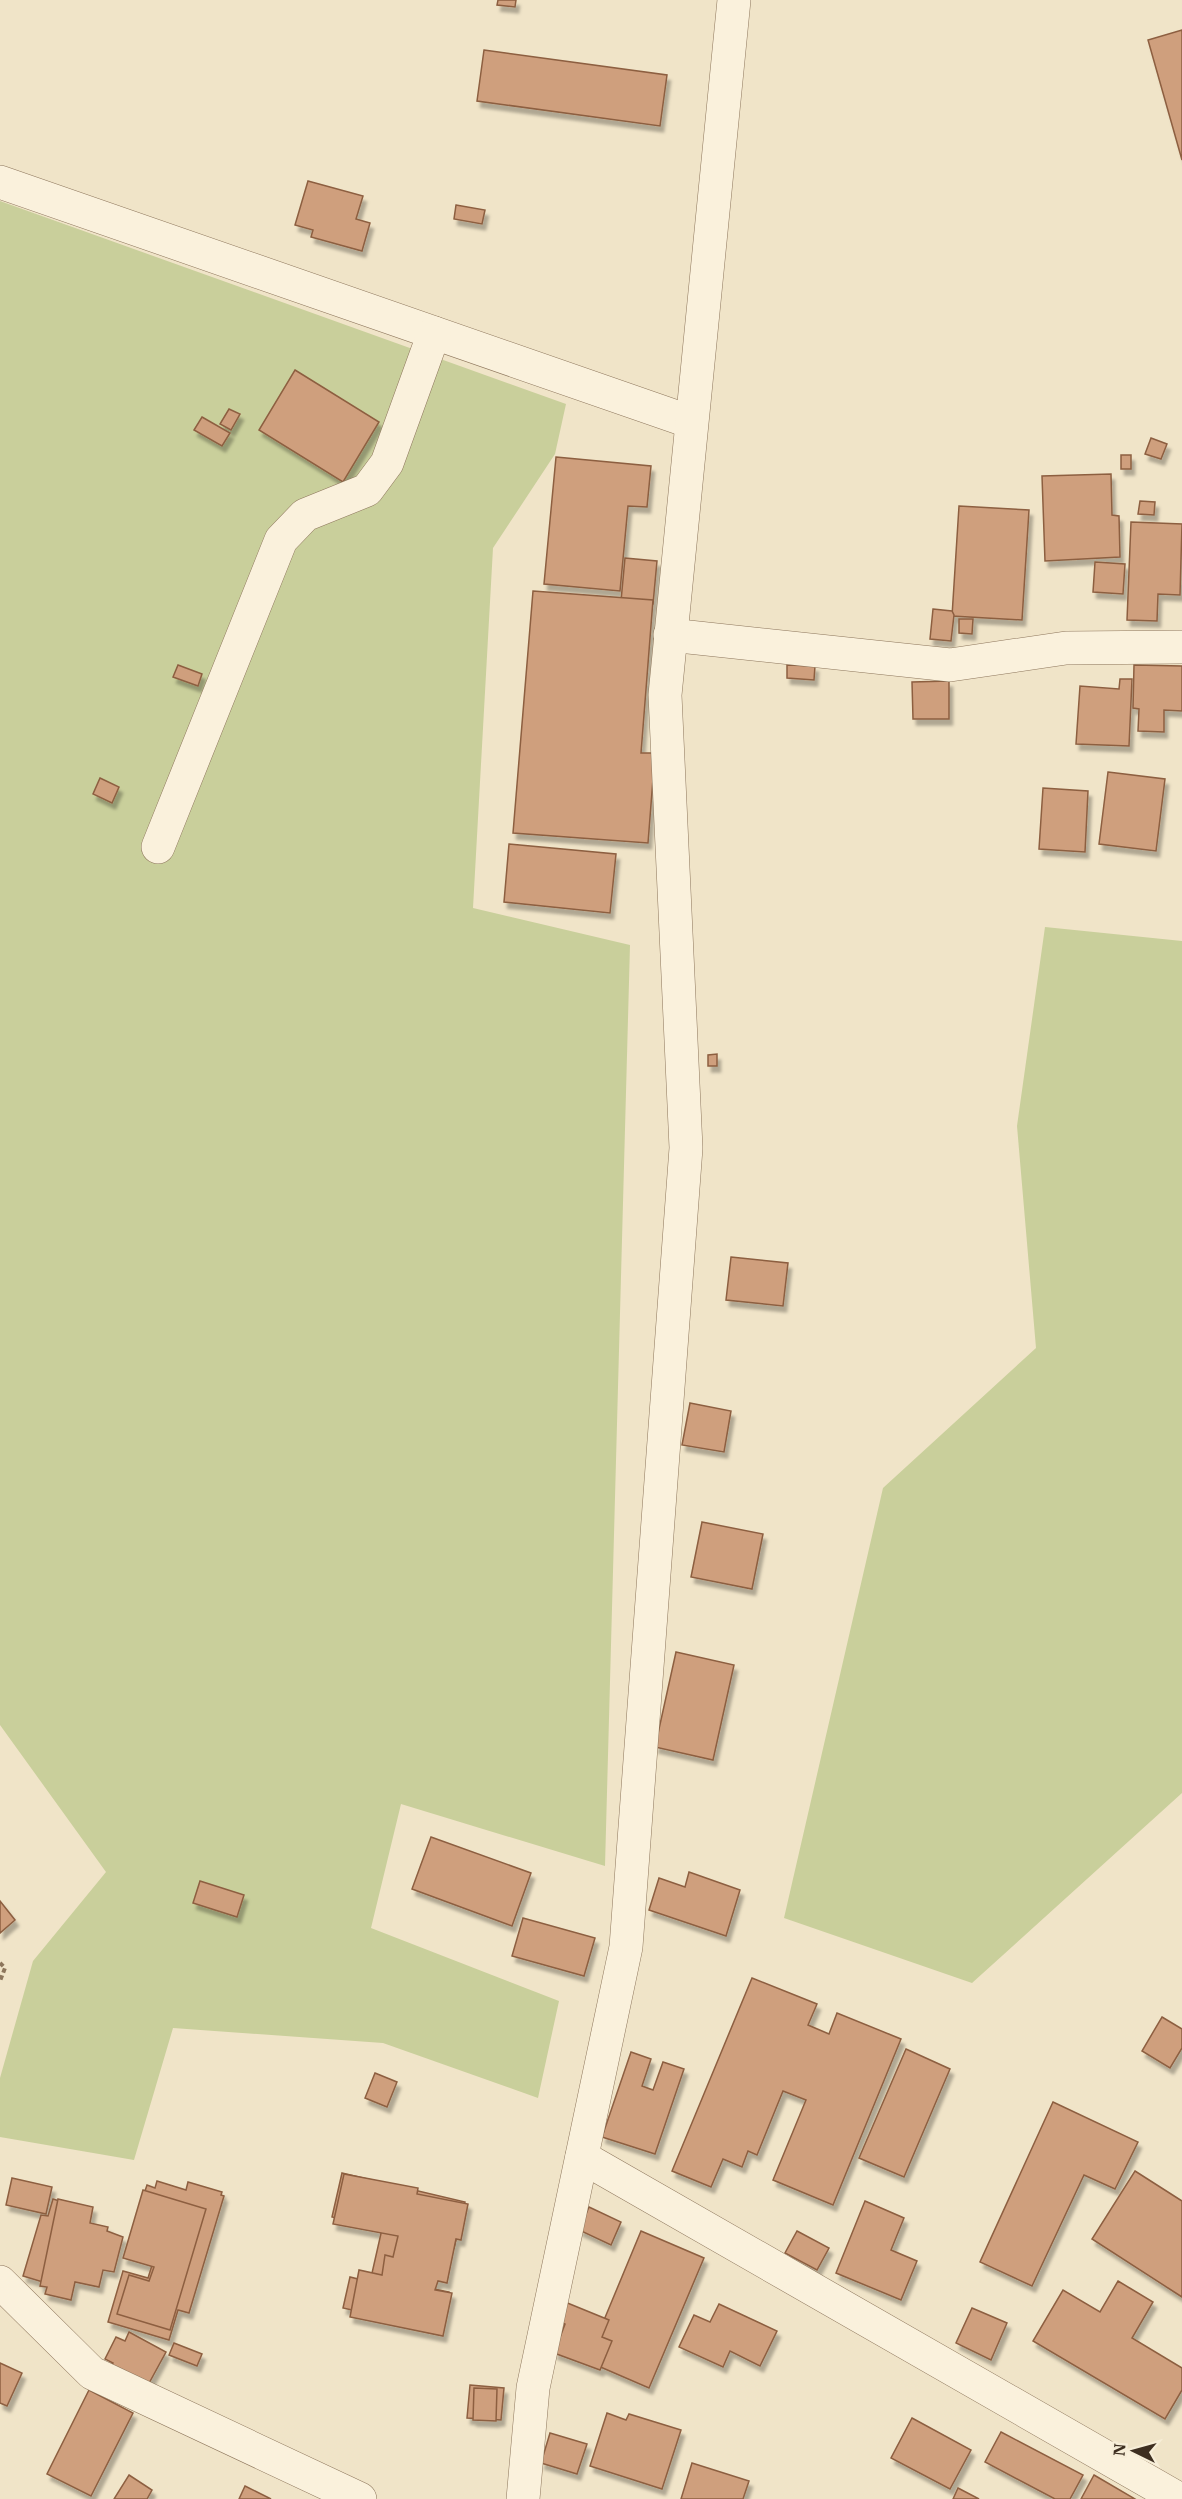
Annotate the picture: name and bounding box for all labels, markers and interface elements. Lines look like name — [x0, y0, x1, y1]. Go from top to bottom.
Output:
north arrow — [1104, 2421, 1164, 2481]
text: N — [1109, 2443, 1130, 2457]

